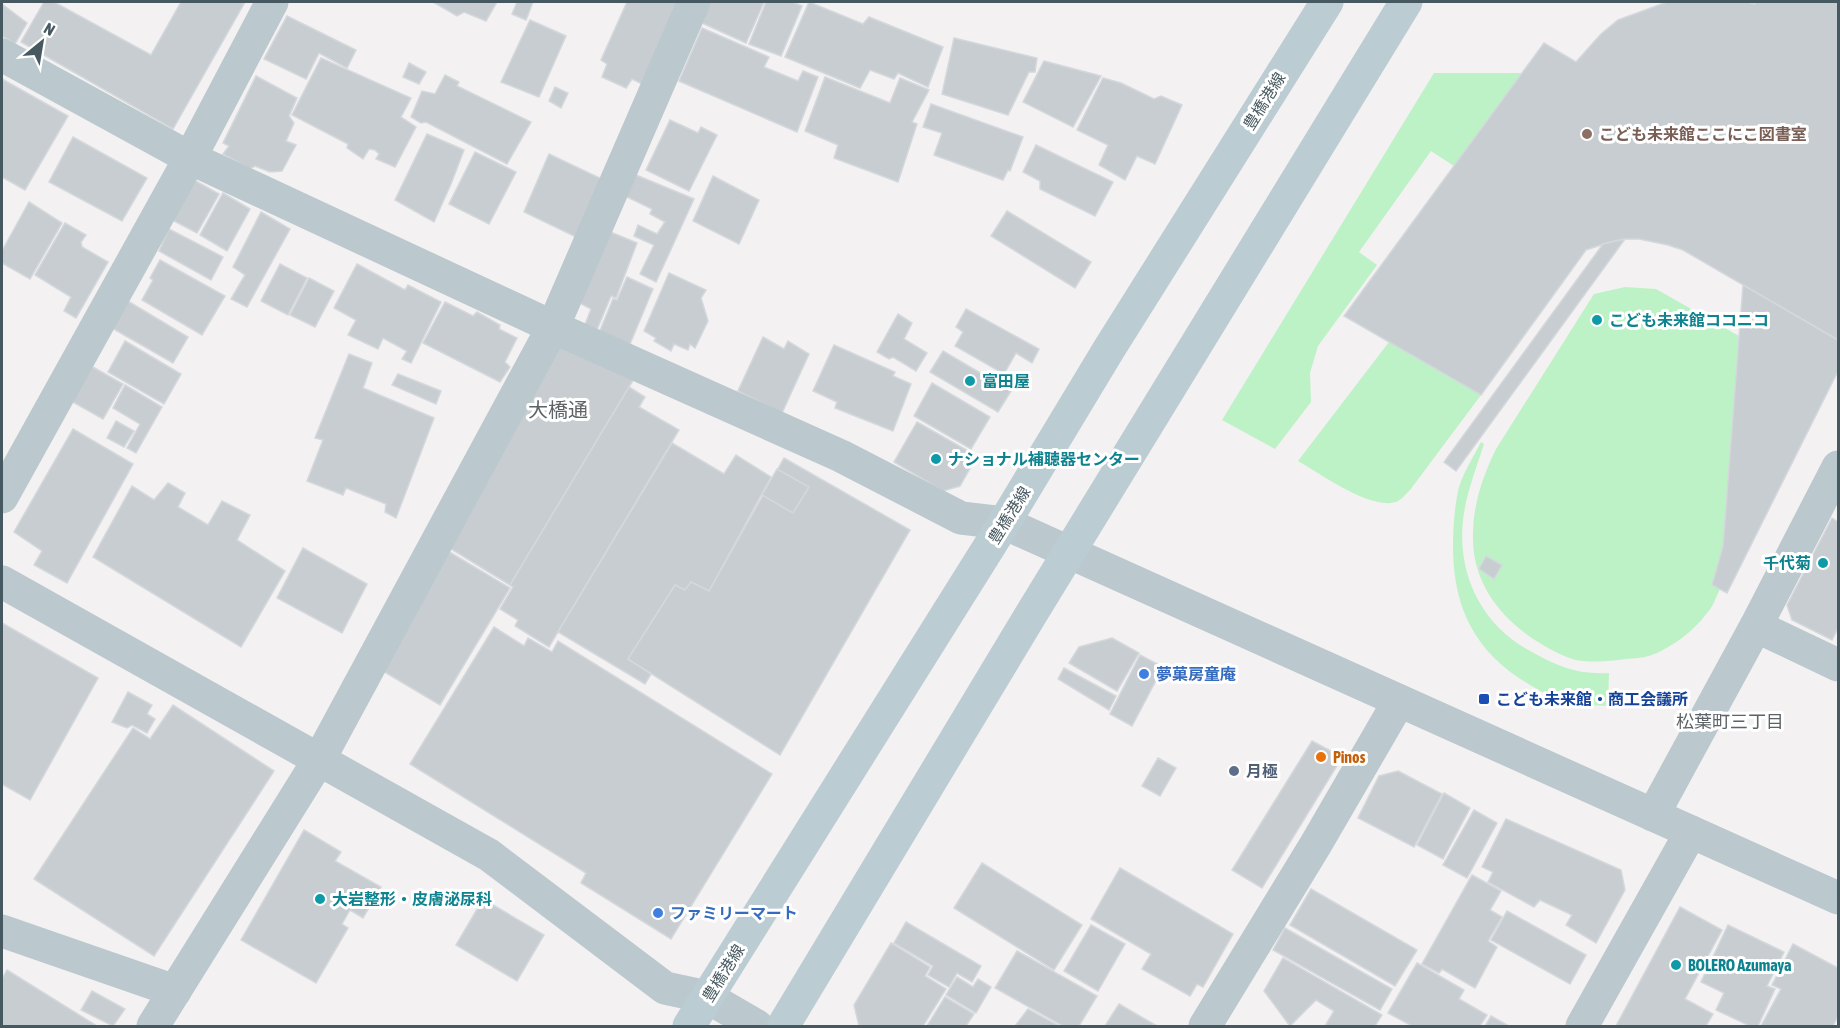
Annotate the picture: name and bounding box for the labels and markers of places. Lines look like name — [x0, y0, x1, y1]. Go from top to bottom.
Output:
place label: こども未来館ここにこ図書室 — [1599, 125, 1807, 143]
marker: こども未来館ここにこ図書室 — [1580, 127, 1594, 141]
place label: こども未来館ココニコ — [1609, 311, 1769, 329]
marker: こども未来館ココニコ — [1590, 313, 1604, 327]
place label: 富田屋 — [982, 372, 1030, 390]
marker: 富田屋 — [963, 374, 977, 388]
place label: ナショナル補聴器センター — [948, 450, 1140, 468]
marker: ナショナル補聴器センター — [929, 452, 943, 466]
place label: 千代菊 — [1763, 554, 1811, 572]
marker: 千代菊 — [1816, 556, 1830, 570]
place label: 夢菓房童庵 — [1156, 665, 1236, 683]
marker: 夢菓房童庵 — [1137, 667, 1151, 681]
place label: こども未来館・商工会議所 — [1496, 690, 1688, 708]
marker: こども未来館・商工会議所 — [1477, 692, 1491, 706]
place label: Pinos — [1333, 748, 1366, 766]
marker: Pinos — [1314, 750, 1328, 764]
place label: 月極 — [1246, 762, 1278, 780]
marker: 月極 — [1227, 764, 1241, 778]
place label: 大岩整形・皮膚泌尿科 — [332, 890, 492, 908]
marker: 大岩整形・皮膚泌尿科 — [313, 892, 327, 906]
place label: ファミリーマート — [670, 904, 798, 922]
marker: ファミリーマート — [651, 906, 665, 920]
place label: BOLERO Azumaya — [1688, 956, 1791, 974]
marker: BOLERO Azumaya — [1669, 958, 1683, 972]

